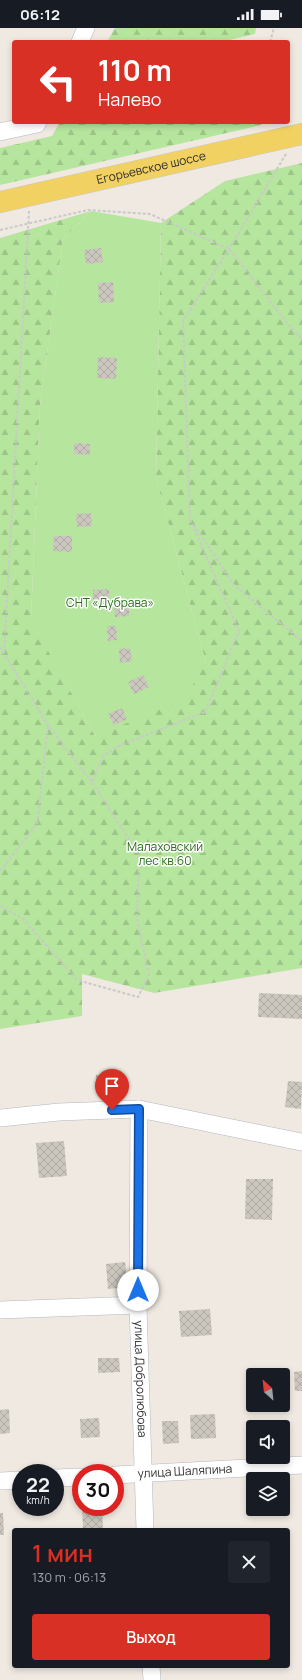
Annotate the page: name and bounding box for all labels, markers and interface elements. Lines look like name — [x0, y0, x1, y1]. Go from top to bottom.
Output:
text: 06:12 — [20, 4, 60, 25]
text: 110 m — [98, 51, 172, 89]
icon: left — [32, 56, 84, 108]
text: Налево — [98, 87, 162, 111]
street label: Егорьевское шоссе — [95, 147, 208, 188]
park label: СНТ «Дубрава» — [66, 594, 154, 611]
park label: Малаховский лес кв.60 — [127, 838, 203, 869]
pin — [95, 1069, 129, 1110]
icon: arrive — [101, 1075, 123, 1097]
position arrow — [117, 1269, 159, 1311]
street label: улица Добролюбова — [130, 1320, 151, 1438]
north arrow — [246, 1368, 290, 1412]
map controls — [246, 1368, 290, 1516]
button: sound — [246, 1420, 290, 1464]
street label: улица Шаляпина — [137, 1460, 233, 1482]
speed limit sign: 30 — [72, 1464, 124, 1516]
text: 22 — [26, 1471, 50, 1498]
button: layers — [246, 1472, 290, 1516]
text: km/h — [26, 1493, 50, 1507]
text: 1 мин — [32, 1536, 93, 1569]
button: close — [228, 1541, 270, 1583]
text: 130 m · 06:13 — [32, 1568, 106, 1586]
button: Выход — [32, 1614, 270, 1660]

